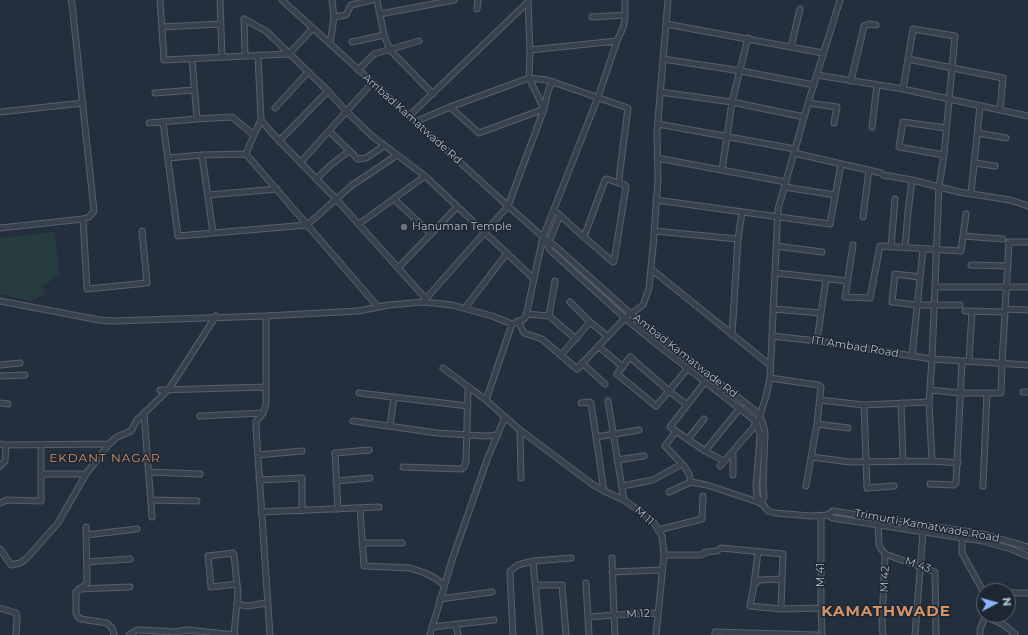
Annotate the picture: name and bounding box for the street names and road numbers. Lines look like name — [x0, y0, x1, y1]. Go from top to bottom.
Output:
street label: Ambad Kamatwade Rd — [360, 71, 464, 167]
street label: Ambad Kamatwade Rd — [630, 311, 740, 401]
street label: ITI Ambad Road — [810, 334, 900, 360]
street label: M 11 — [632, 504, 656, 528]
street label: Trimurti-Kamatwade Road — [853, 507, 1001, 545]
street label: M 43 — [903, 554, 933, 576]
street label: M 41 — [814, 563, 828, 587]
street label: M 42 — [878, 565, 892, 593]
street label: M 12 — [626, 607, 650, 621]

